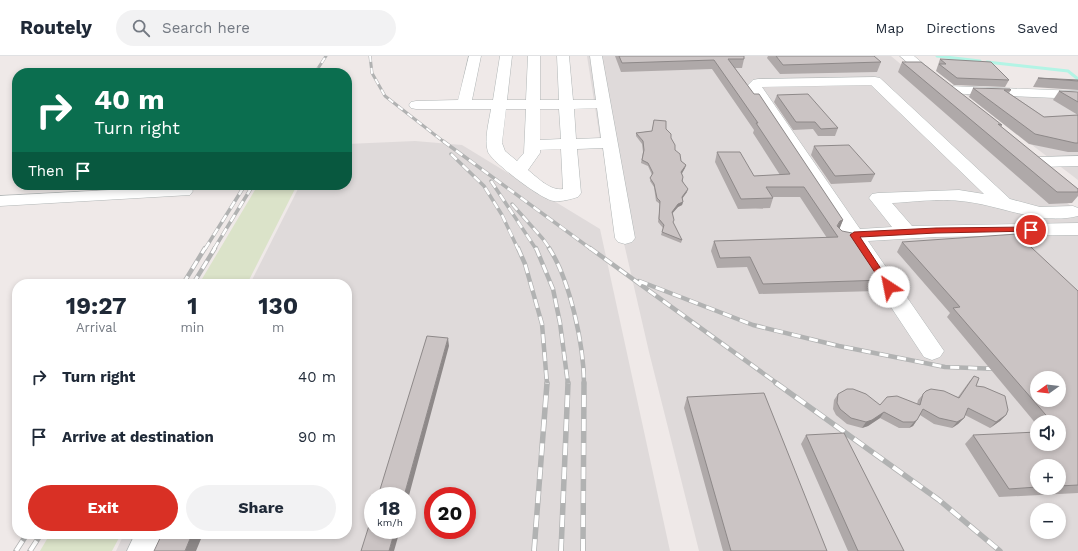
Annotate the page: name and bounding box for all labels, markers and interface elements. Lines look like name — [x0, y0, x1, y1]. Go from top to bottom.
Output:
search box — [116, 10, 396, 46]
text: Routely — [20, 16, 92, 39]
icon: search — [130, 17, 152, 39]
text: Search here — [162, 19, 250, 37]
text: Map — [876, 20, 904, 36]
text: Directions — [926, 20, 995, 36]
text: Saved — [1017, 20, 1058, 36]
text: 40 m — [94, 83, 164, 116]
icon: right — [28, 84, 80, 136]
text: Turn right — [94, 117, 180, 138]
icon: arrive — [72, 160, 94, 182]
text: Then — [28, 162, 64, 180]
pin — [1014, 213, 1048, 247]
icon: arrive — [1020, 219, 1042, 241]
position arrow — [868, 266, 910, 308]
text: 19:27 — [66, 292, 127, 320]
text: 1 — [187, 292, 198, 320]
text: 130 — [258, 292, 298, 320]
text: Arrival — [76, 320, 117, 335]
text: min — [180, 320, 204, 335]
text: m — [272, 320, 284, 335]
icon: right — [28, 366, 50, 388]
text: Turn right — [62, 368, 135, 386]
text: 40 m — [298, 368, 336, 386]
north arrow — [1030, 371, 1066, 407]
map controls — [1030, 371, 1066, 539]
button: sound — [1030, 415, 1066, 451]
icon: arrive — [28, 426, 50, 448]
text: Arrive at destination — [62, 428, 214, 446]
text: 90 m — [298, 428, 336, 446]
button: + — [1030, 459, 1066, 495]
button: Exit — [28, 485, 178, 531]
button: Share — [186, 485, 336, 531]
speed limit sign: 20 — [424, 487, 476, 539]
text: 18 — [379, 496, 401, 520]
button: − — [1030, 503, 1066, 539]
text: km/h — [377, 517, 403, 528]

